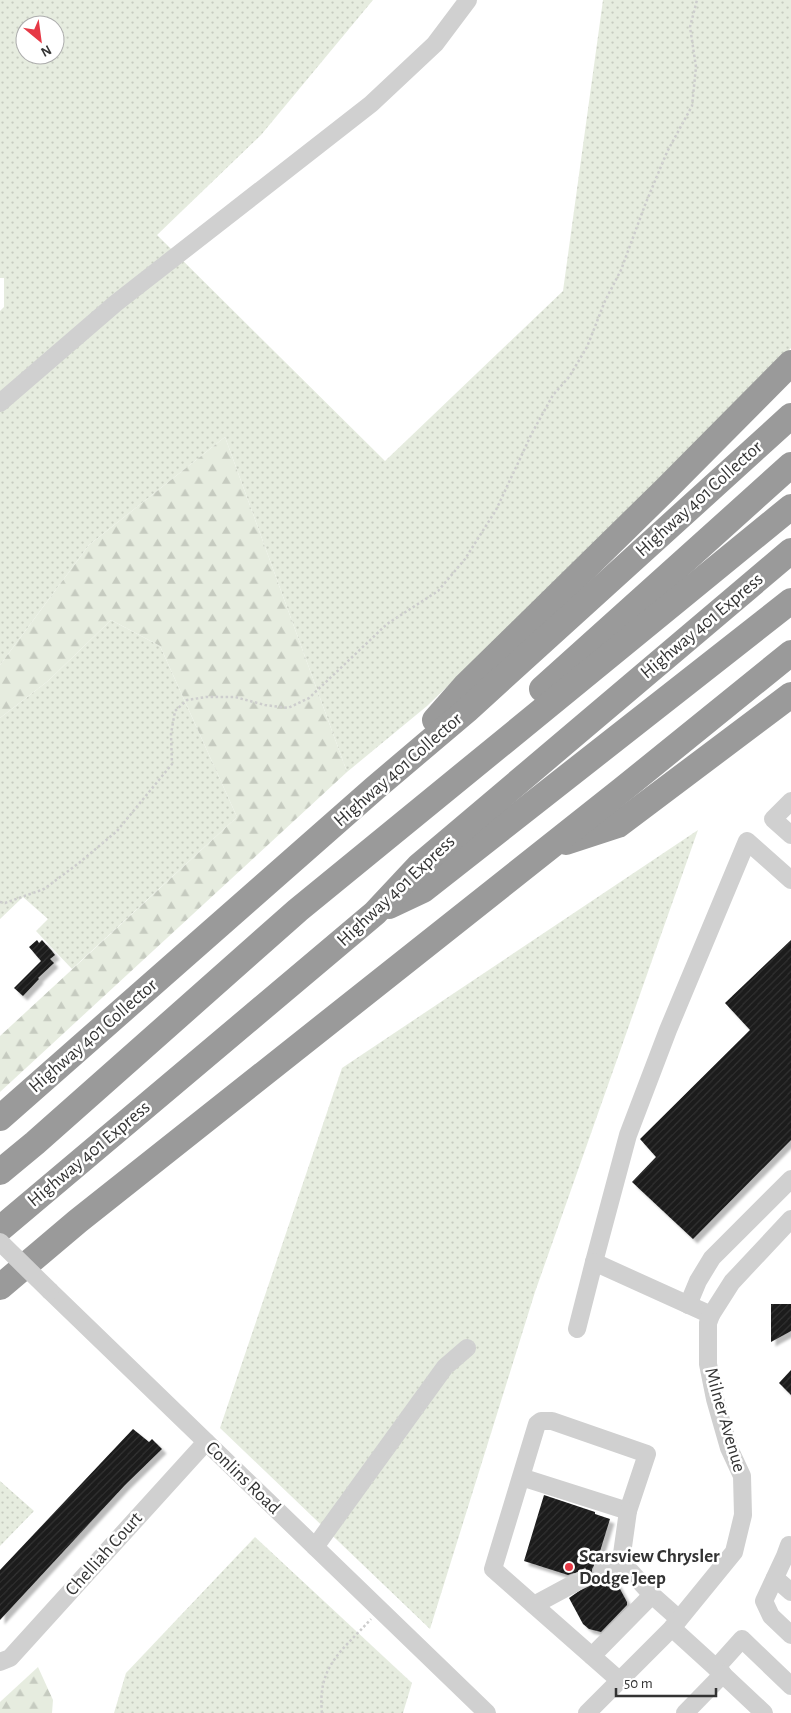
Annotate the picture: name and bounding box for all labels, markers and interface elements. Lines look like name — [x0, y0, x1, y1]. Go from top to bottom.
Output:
north arrow — [15, 15, 65, 65]
text: N — [38, 42, 53, 59]
street label: Highway 401 Collector — [632, 437, 766, 561]
street label: Highway 401 Express — [637, 569, 767, 683]
street label: Highway 401 Collector — [330, 709, 466, 831]
street label: Highway 401 Express — [333, 832, 459, 950]
street label: Highway 401 Collector — [25, 975, 161, 1097]
street label: Highway 401 Express — [24, 1097, 154, 1211]
street label: Milner Avenue — [701, 1366, 749, 1474]
street label: Conlins Road — [202, 1438, 284, 1518]
street label: Chelliah Court — [62, 1509, 146, 1599]
place label: Scarsview Chrysler Dodge Jeep — [579, 1547, 720, 1588]
marker: Scarsview Chrysler Dodge Jeep — [563, 1561, 575, 1573]
scale bar — [616, 1666, 716, 1698]
text: 50 m — [624, 1676, 653, 1691]

